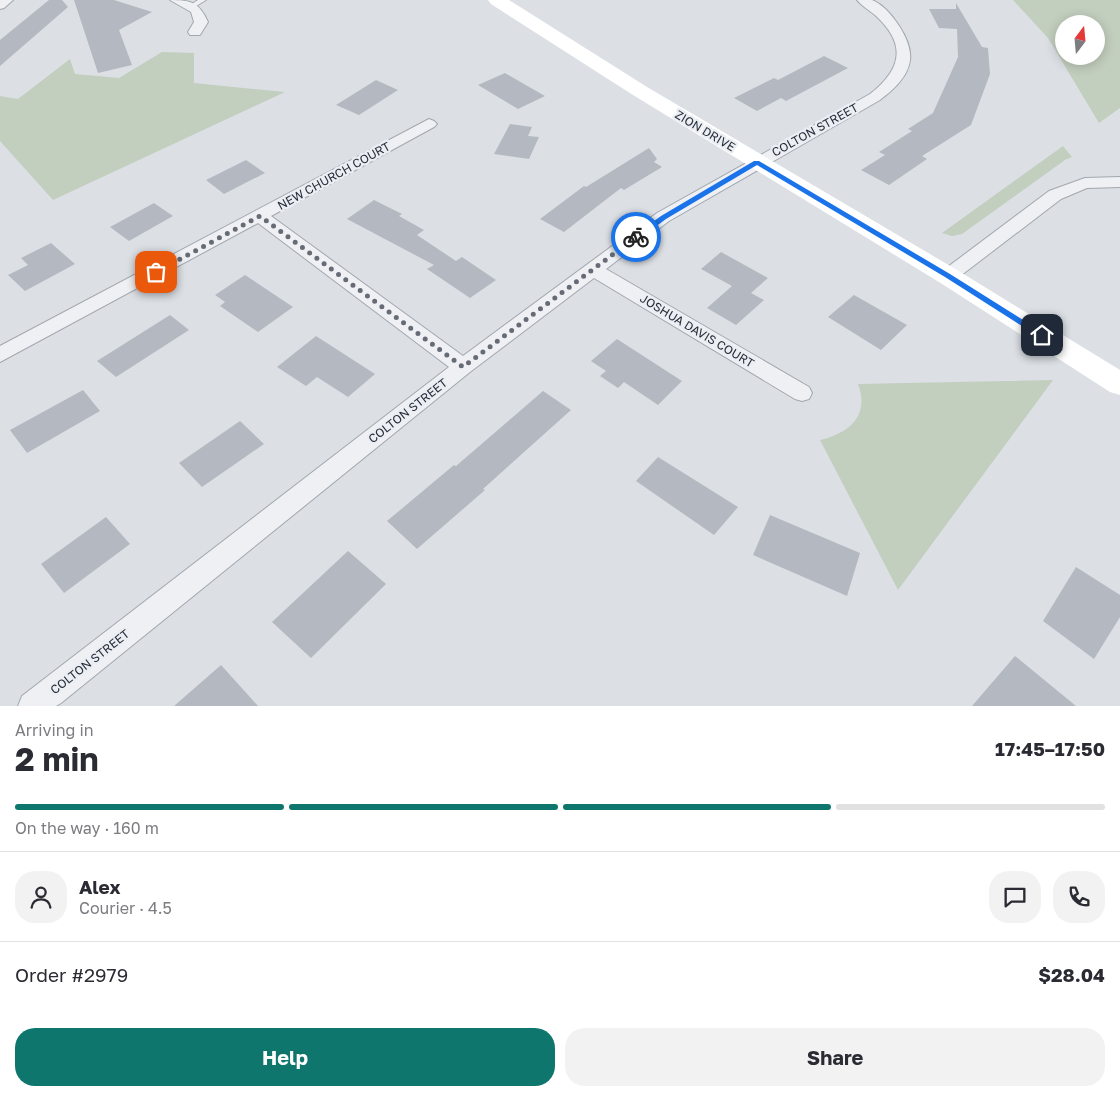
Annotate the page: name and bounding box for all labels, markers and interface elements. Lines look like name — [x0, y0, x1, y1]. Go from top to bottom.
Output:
north arrow — [1055, 15, 1105, 65]
map controls — [1055, 15, 1105, 65]
street label: COLTON STREET — [769, 99, 861, 160]
street label: ZION DRIVE — [672, 107, 738, 154]
street label: NEW CHURCH COURT — [275, 138, 393, 213]
courier — [611, 212, 661, 262]
icon: bike — [622, 223, 650, 251]
pin — [135, 251, 177, 293]
icon: bag — [142, 258, 170, 286]
street label: JOSHUA DAVIS COURT — [637, 290, 758, 371]
pin — [1021, 314, 1063, 356]
icon: home — [1028, 321, 1056, 349]
street label: COLTON STREET — [365, 375, 451, 446]
street label: COLTON STREET — [47, 626, 133, 697]
text: Arriving in — [15, 720, 94, 740]
text: 17:45–17:50 — [995, 737, 1105, 760]
text: 2 min — [15, 740, 99, 778]
text: On the way · 160 m — [15, 818, 159, 838]
button: person — [15, 871, 67, 923]
button: chat — [989, 871, 1041, 923]
button: phone — [1053, 871, 1105, 923]
text: Alex — [79, 875, 120, 898]
text: Courier · 4.5 — [79, 898, 172, 918]
text: Order #2979 — [15, 963, 128, 986]
text: $28.04 — [1038, 963, 1105, 986]
button: Help — [15, 1028, 555, 1086]
button: Share — [565, 1028, 1105, 1086]

